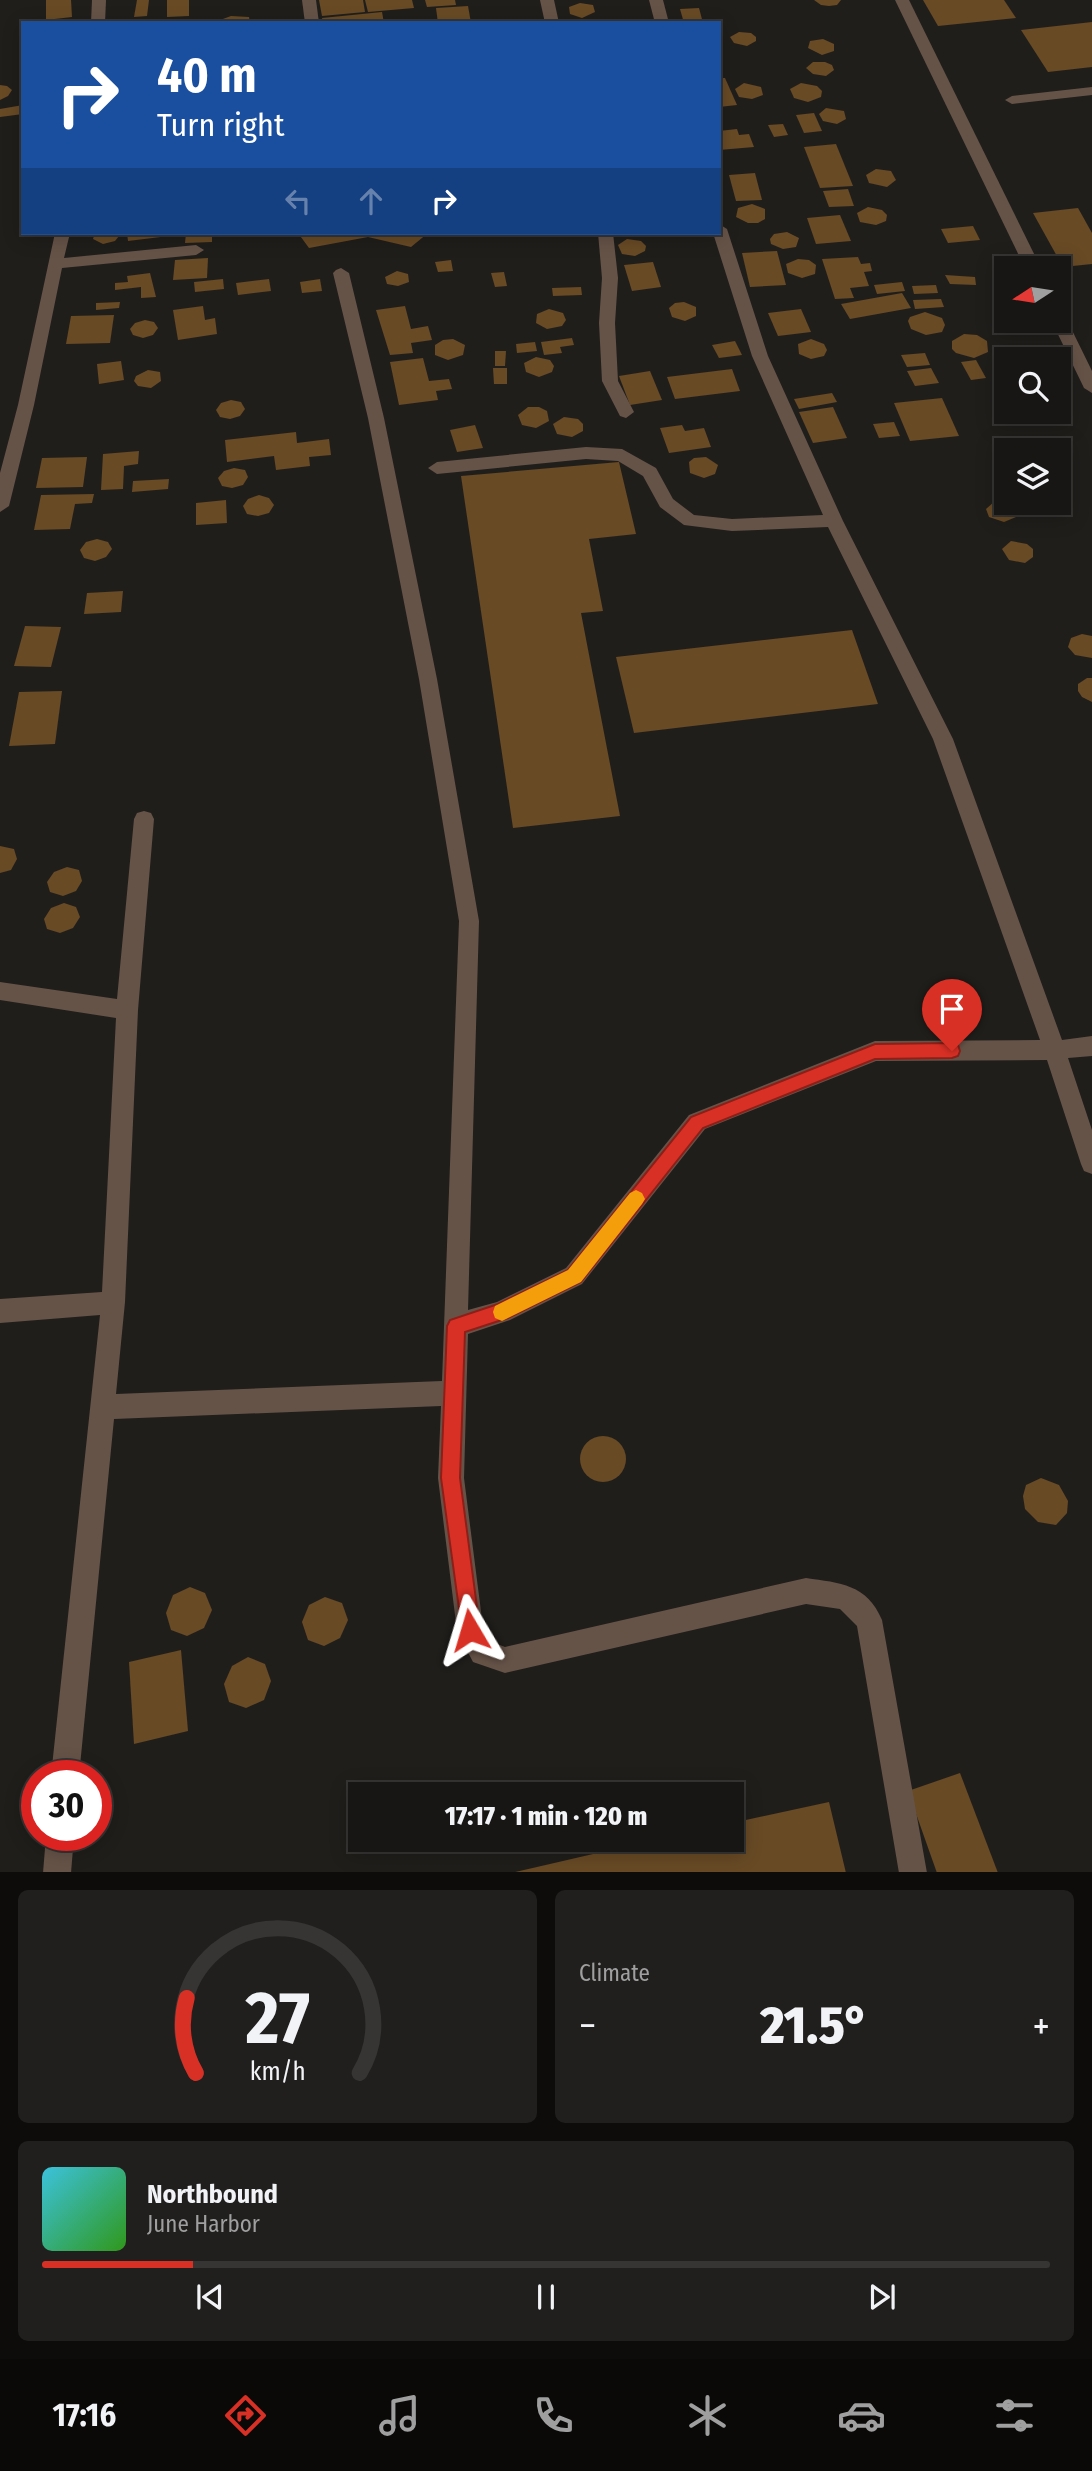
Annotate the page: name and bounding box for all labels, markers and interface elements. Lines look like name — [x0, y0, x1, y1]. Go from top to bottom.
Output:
text: 40 m — [157, 46, 257, 105]
icon: right — [42, 49, 133, 140]
text: Turn right — [157, 106, 284, 144]
icon: left — [279, 182, 317, 220]
icon: ahead — [352, 182, 390, 220]
icon: right — [425, 182, 463, 220]
north arrow — [994, 256, 1071, 332]
map controls — [994, 256, 1071, 515]
button: search — [994, 347, 1071, 424]
button: layers — [994, 438, 1071, 515]
pin — [922, 979, 982, 1051]
icon: arrive — [933, 990, 971, 1028]
position arrow — [433, 1593, 507, 1667]
speed limit sign: 30 — [21, 1760, 112, 1851]
text: 17:17 · 1 min · 120 m — [445, 1801, 647, 1832]
text: Climate — [579, 1959, 650, 1987]
text: 27 — [244, 1975, 310, 2062]
text: 21.5° — [760, 1994, 869, 2057]
text: − — [579, 2003, 596, 2049]
text: + — [1033, 2003, 1050, 2049]
text: km/h — [250, 2056, 305, 2086]
text: Northbound — [147, 2179, 278, 2210]
text: June Harbor — [147, 2210, 260, 2238]
icon: previous — [191, 2278, 229, 2316]
icon: pause — [527, 2278, 565, 2316]
icon: next — [863, 2278, 901, 2316]
icon: directions — [221, 2391, 270, 2440]
icon: music — [375, 2391, 424, 2440]
icon: phone — [529, 2391, 578, 2440]
icon: climate — [683, 2391, 732, 2440]
icon: car — [837, 2391, 886, 2440]
icon: filters — [990, 2391, 1039, 2440]
text: 17:16 — [52, 2396, 116, 2434]

